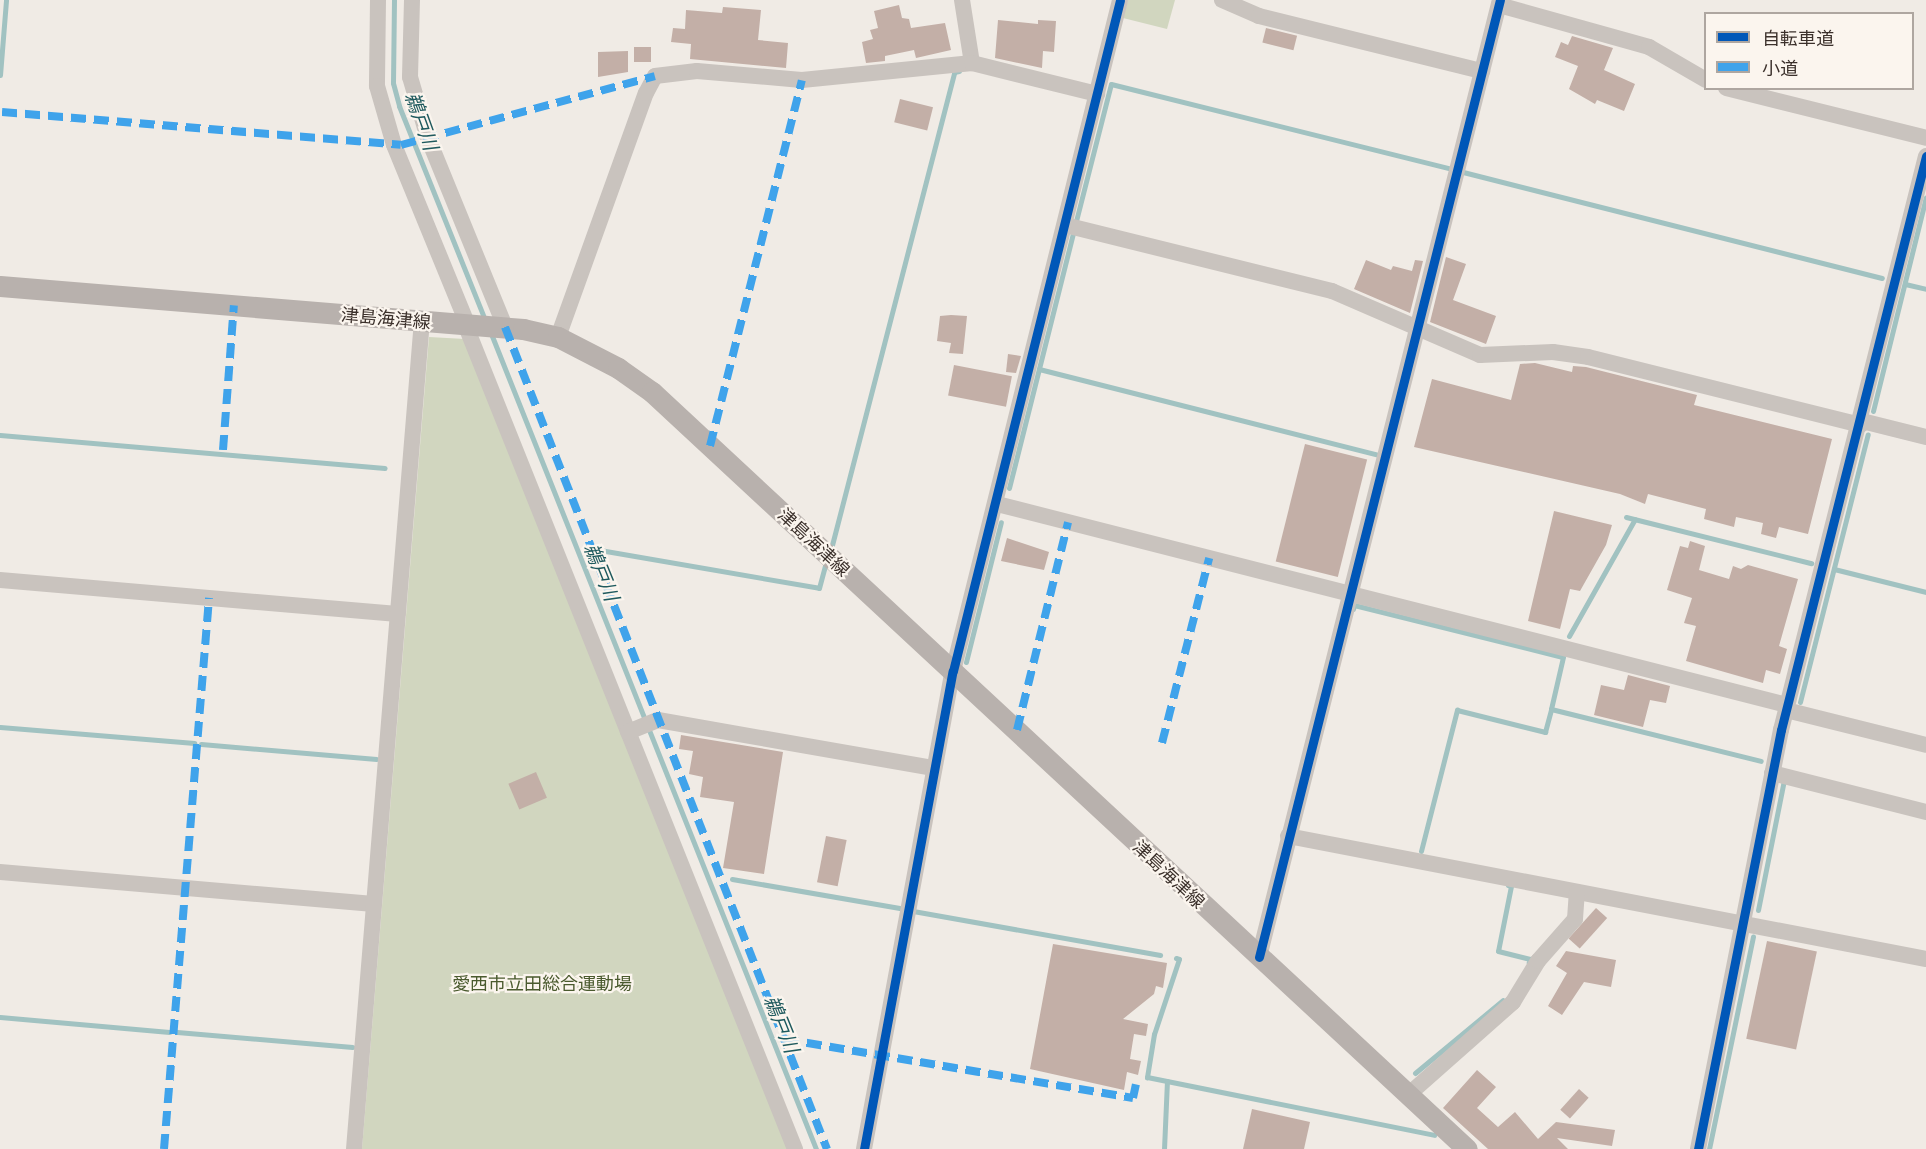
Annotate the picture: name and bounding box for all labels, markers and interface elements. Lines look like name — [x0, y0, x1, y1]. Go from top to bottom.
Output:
legend — [1704, 12, 1914, 90]
text: 自転車道 — [1762, 27, 1834, 49]
text: 小道 — [1762, 57, 1798, 79]
water label: 鵜戸川 — [400, 89, 444, 153]
street label: 津島海津線 — [340, 303, 432, 333]
street label: 津島海津線 — [774, 503, 854, 581]
water label: 鵜戸川 — [580, 540, 624, 604]
street label: 津島海津線 — [1129, 835, 1209, 913]
park label: 愛西市立田総合運動場 — [452, 972, 632, 994]
water label: 鵜戸川 — [760, 992, 804, 1056]

